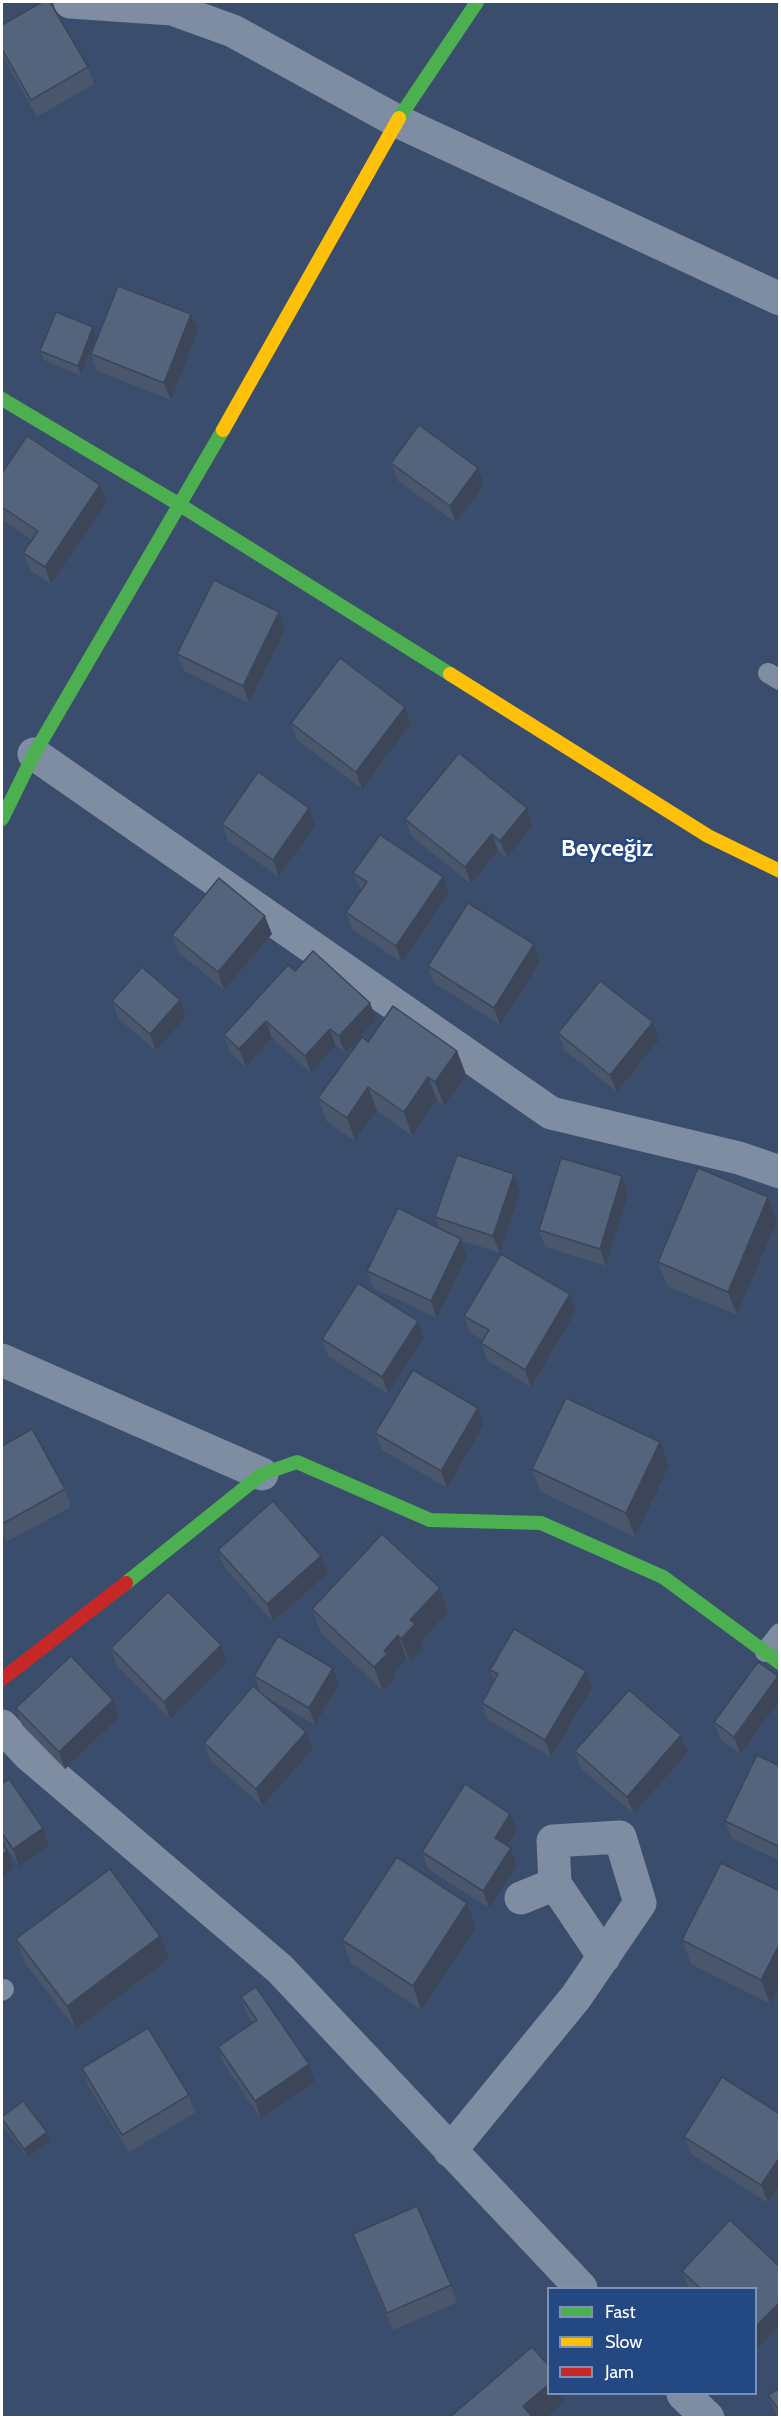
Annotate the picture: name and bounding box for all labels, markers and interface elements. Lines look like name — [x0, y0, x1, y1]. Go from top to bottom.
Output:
district label: Beyceğiz — [561, 835, 653, 863]
legend — [547, 2287, 757, 2395]
text: Fast — [605, 2301, 636, 2323]
text: Slow — [605, 2331, 642, 2353]
text: Jam — [605, 2361, 634, 2383]

